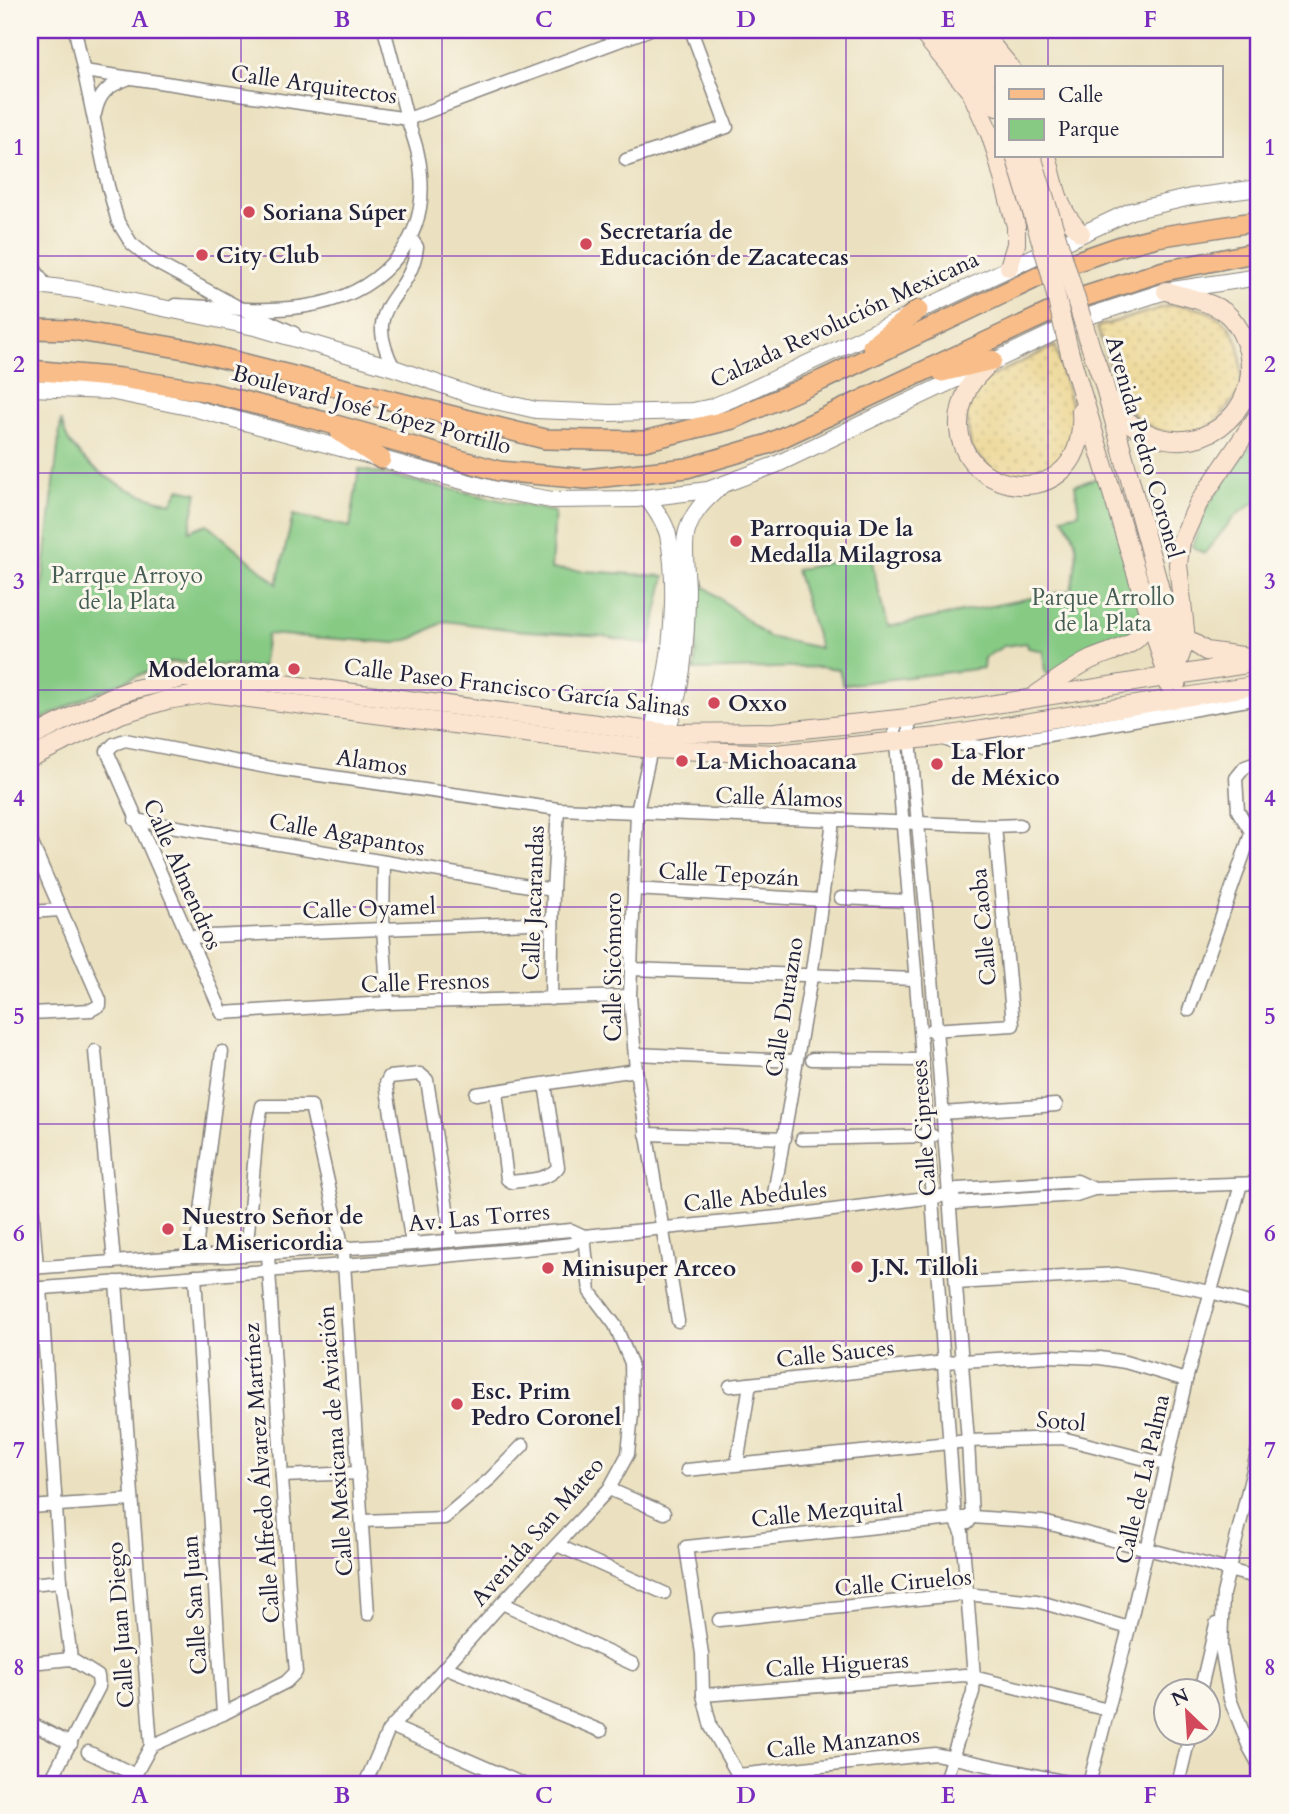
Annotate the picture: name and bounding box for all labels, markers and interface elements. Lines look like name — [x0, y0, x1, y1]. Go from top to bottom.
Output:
text: A — [131, 4, 149, 35]
text: B — [334, 4, 350, 35]
text: C — [535, 4, 553, 35]
text: D — [736, 4, 756, 35]
text: E — [941, 4, 955, 35]
text: F — [1143, 4, 1157, 35]
street label: Calle Arquitectos — [229, 57, 399, 112]
legend — [995, 66, 1222, 158]
text: Calle — [1058, 81, 1103, 110]
text: Parque — [1058, 115, 1119, 144]
text: 1 — [13, 132, 25, 163]
text: 1 — [1264, 132, 1276, 163]
place label: Soriana Súper — [263, 197, 407, 228]
marker: Soriana Súper — [241, 204, 257, 220]
place label: Secretaría de Educación de Zacatecas — [600, 216, 849, 273]
marker: Secretaría de Educación de Zacatecas — [578, 236, 594, 252]
place label: City Club — [216, 240, 320, 271]
street label: Calzada Revolución Mexicana — [705, 243, 984, 395]
marker: City Club — [194, 247, 210, 263]
street label: Avenida Pedro Coronel — [1098, 332, 1191, 562]
text: 2 — [13, 349, 25, 380]
text: 2 — [1264, 349, 1276, 380]
street label: Boulevard José López Portillo — [229, 357, 515, 462]
place label: Parroquia De la Medalla Milagrosa — [750, 513, 943, 570]
marker: Parroquia De la Medalla Milagrosa — [728, 533, 744, 549]
park label: Parrque Arroyo de la Plata — [51, 560, 203, 617]
text: 3 — [13, 566, 25, 597]
text: 3 — [1264, 566, 1276, 597]
park label: Parque Arrollo de la Plata — [1031, 582, 1175, 639]
street label: Calle Paseo Francisco García Salinas — [342, 651, 692, 724]
place label: Modelorama — [148, 654, 281, 685]
marker: Modelorama — [286, 661, 302, 677]
place label: Oxxo — [728, 688, 787, 719]
marker: Oxxo — [706, 695, 722, 711]
place label: La Flor de México — [951, 736, 1060, 793]
street label: Alamos — [334, 742, 410, 783]
place label: La Michoacana — [696, 746, 857, 777]
marker: La Michoacana — [674, 753, 690, 769]
marker: La Flor de México — [929, 756, 945, 772]
street label: Calle Álamos — [715, 780, 843, 815]
text: 4 — [13, 783, 25, 814]
text: 4 — [1264, 783, 1276, 814]
street label: Calle Almendros — [135, 794, 230, 954]
street label: Calle Agapantos — [267, 806, 427, 863]
street label: Calle Jacarandas — [515, 825, 552, 981]
street label: Calle Tepozán — [658, 855, 800, 894]
street label: Calle Caoba — [963, 867, 1004, 987]
street label: Calle Oyamel — [302, 891, 436, 926]
street label: Calle Sicómoro — [598, 892, 629, 1042]
street label: Calle Durazno — [758, 935, 811, 1079]
street label: Calle Fresnos — [360, 965, 490, 1000]
text: 5 — [13, 1001, 25, 1032]
text: 5 — [1264, 1001, 1276, 1032]
street label: Calle Cipreses — [903, 1059, 944, 1197]
street label: Calle Abedules — [682, 1174, 828, 1219]
street label: Av. Las Torres — [407, 1196, 551, 1239]
place label: Nuestro Señor de La Misericordia — [182, 1201, 364, 1258]
text: 6 — [13, 1218, 25, 1249]
text: 6 — [1264, 1218, 1276, 1249]
marker: Nuestro Señor de La Misericordia — [160, 1221, 176, 1237]
place label: J.N. Tilloli — [868, 1252, 979, 1283]
place label: Minisuper Arceo — [562, 1253, 736, 1284]
marker: J.N. Tilloli — [849, 1259, 865, 1275]
marker: Minisuper Arceo — [540, 1260, 556, 1276]
street label: Calle Mexicana de Aviación — [311, 1305, 360, 1577]
street label: Calle Alfredo Álvarez Martínez — [236, 1322, 287, 1624]
street label: Calle Sauces — [774, 1332, 896, 1375]
place label: Esc. Prim Pedro Coronel — [471, 1376, 622, 1433]
street label: Calle de La Palma — [1108, 1391, 1177, 1567]
marker: Esc. Prim Pedro Coronel — [449, 1396, 465, 1412]
street label: Sotol — [1035, 1404, 1087, 1439]
text: 7 — [13, 1435, 25, 1466]
text: 7 — [1264, 1435, 1276, 1466]
street label: Avenida San Mateo — [464, 1450, 611, 1613]
street label: Calle Mezquital — [749, 1488, 905, 1535]
street label: Calle San Juan — [174, 1534, 215, 1676]
street label: Calle Juan Diego — [99, 1541, 142, 1709]
street label: Calle Ciruelos — [833, 1561, 973, 1604]
street label: Calle Higueras — [764, 1644, 910, 1685]
text: 8 — [13, 1652, 25, 1683]
text: 8 — [1264, 1652, 1276, 1683]
north arrow — [1152, 1678, 1222, 1748]
text: N — [1167, 1682, 1194, 1713]
street label: Calle Manzanos — [765, 1719, 921, 1766]
text: A — [131, 1780, 149, 1811]
text: B — [334, 1780, 350, 1811]
text: C — [535, 1780, 553, 1811]
text: D — [736, 1780, 756, 1811]
text: E — [941, 1780, 955, 1811]
text: F — [1143, 1780, 1157, 1811]

